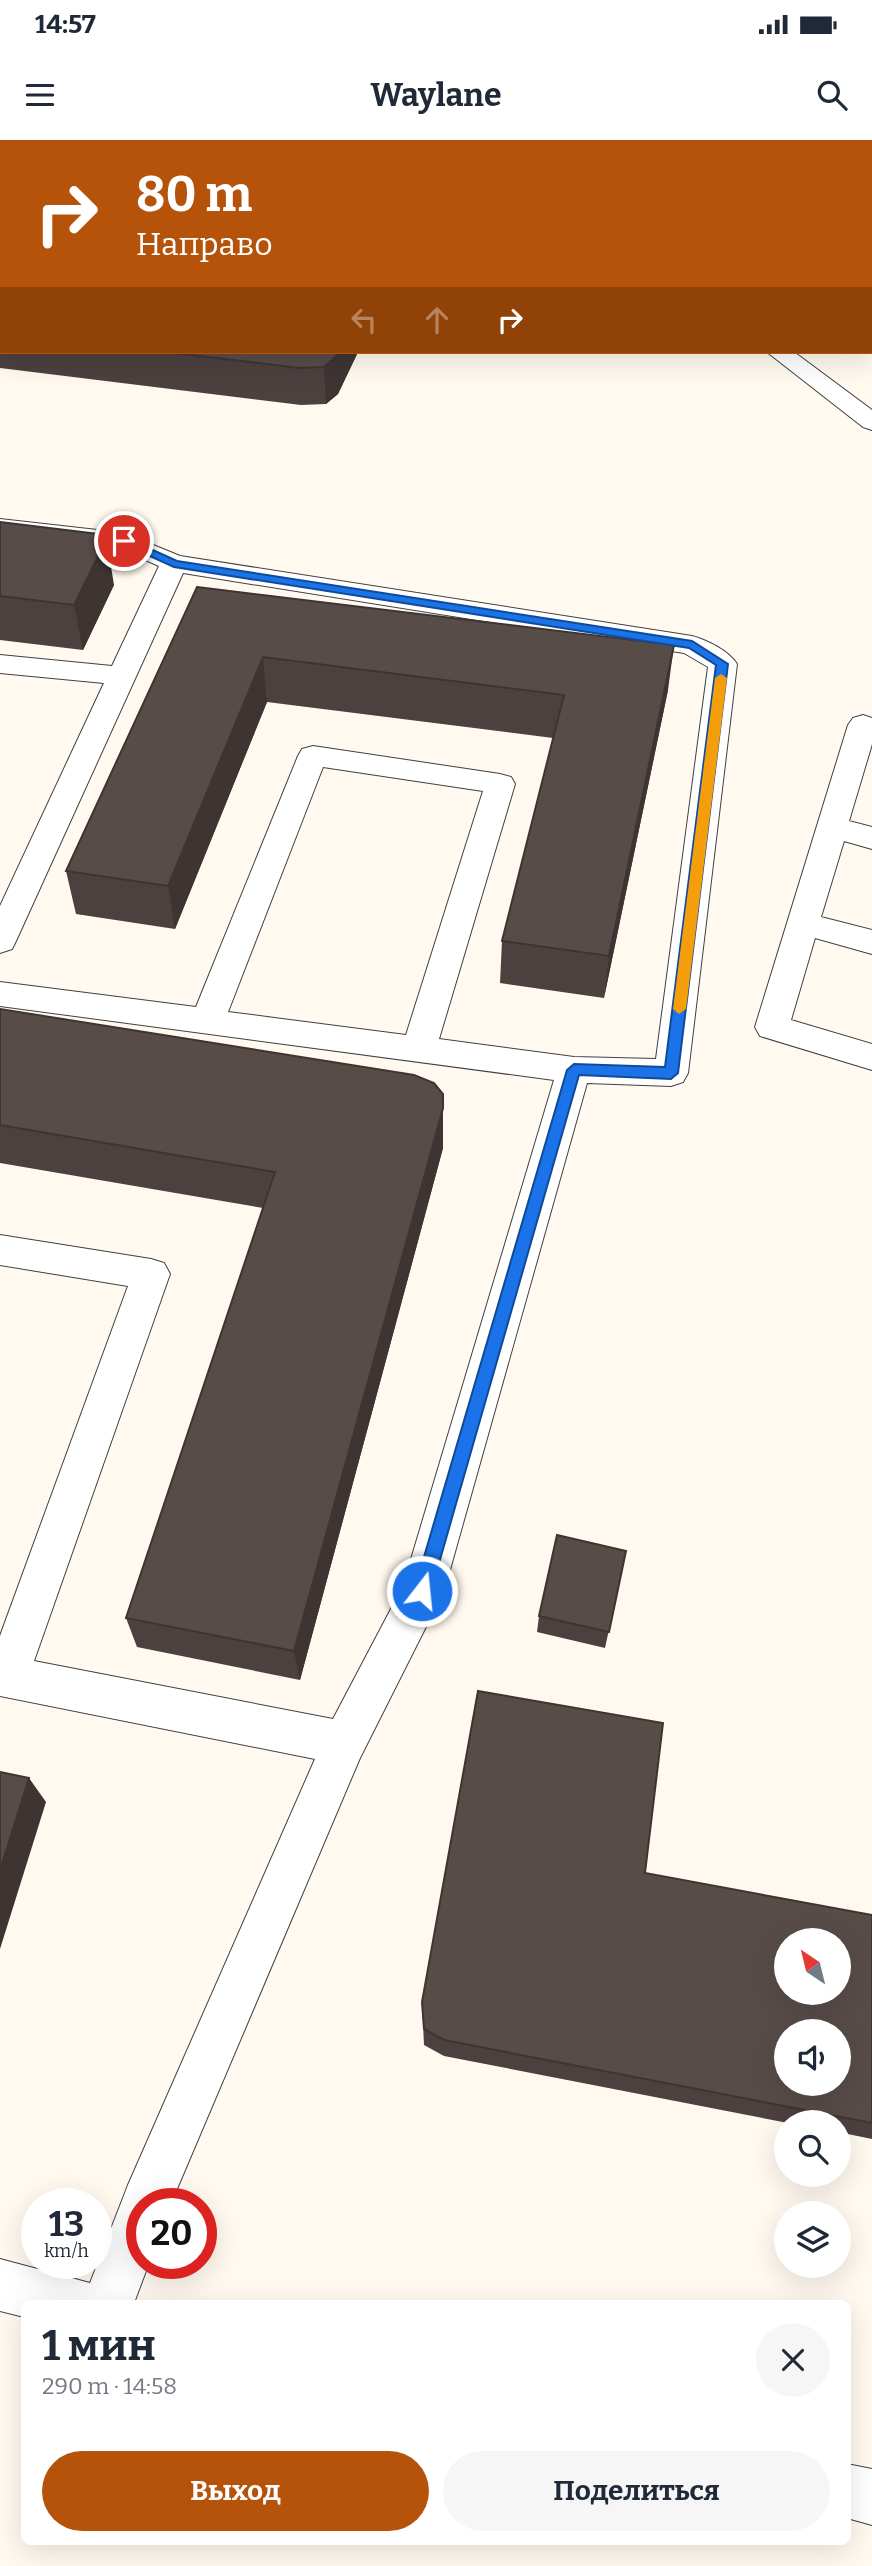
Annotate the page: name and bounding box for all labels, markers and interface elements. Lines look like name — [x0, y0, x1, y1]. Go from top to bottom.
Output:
text: 14:57 — [35, 9, 96, 40]
icon: menu — [21, 76, 59, 114]
text: Waylane — [370, 76, 502, 114]
icon: search — [813, 76, 851, 114]
text: 80 m — [136, 165, 252, 224]
icon: right — [21, 168, 112, 259]
text: Направо — [136, 225, 273, 263]
icon: left — [345, 301, 383, 339]
icon: ahead — [418, 301, 456, 339]
icon: right — [491, 301, 529, 339]
pin — [94, 511, 154, 571]
icon: arrive — [105, 522, 143, 560]
position arrow — [385, 1554, 459, 1628]
north arrow — [774, 1928, 850, 2006]
map controls — [774, 1928, 851, 2278]
button: sound — [774, 2019, 851, 2096]
button: search — [774, 2110, 851, 2187]
speed limit sign: 20 — [126, 2188, 217, 2279]
button: layers — [774, 2201, 851, 2278]
text: 13 — [49, 2203, 84, 2245]
text: km/h — [44, 2240, 89, 2262]
text: 1 мин — [42, 2321, 156, 2371]
button: close — [756, 2323, 830, 2397]
text: 290 m · 14:58 — [42, 2372, 177, 2400]
button: Выход — [42, 2451, 429, 2531]
button: Поделиться — [443, 2451, 830, 2531]

